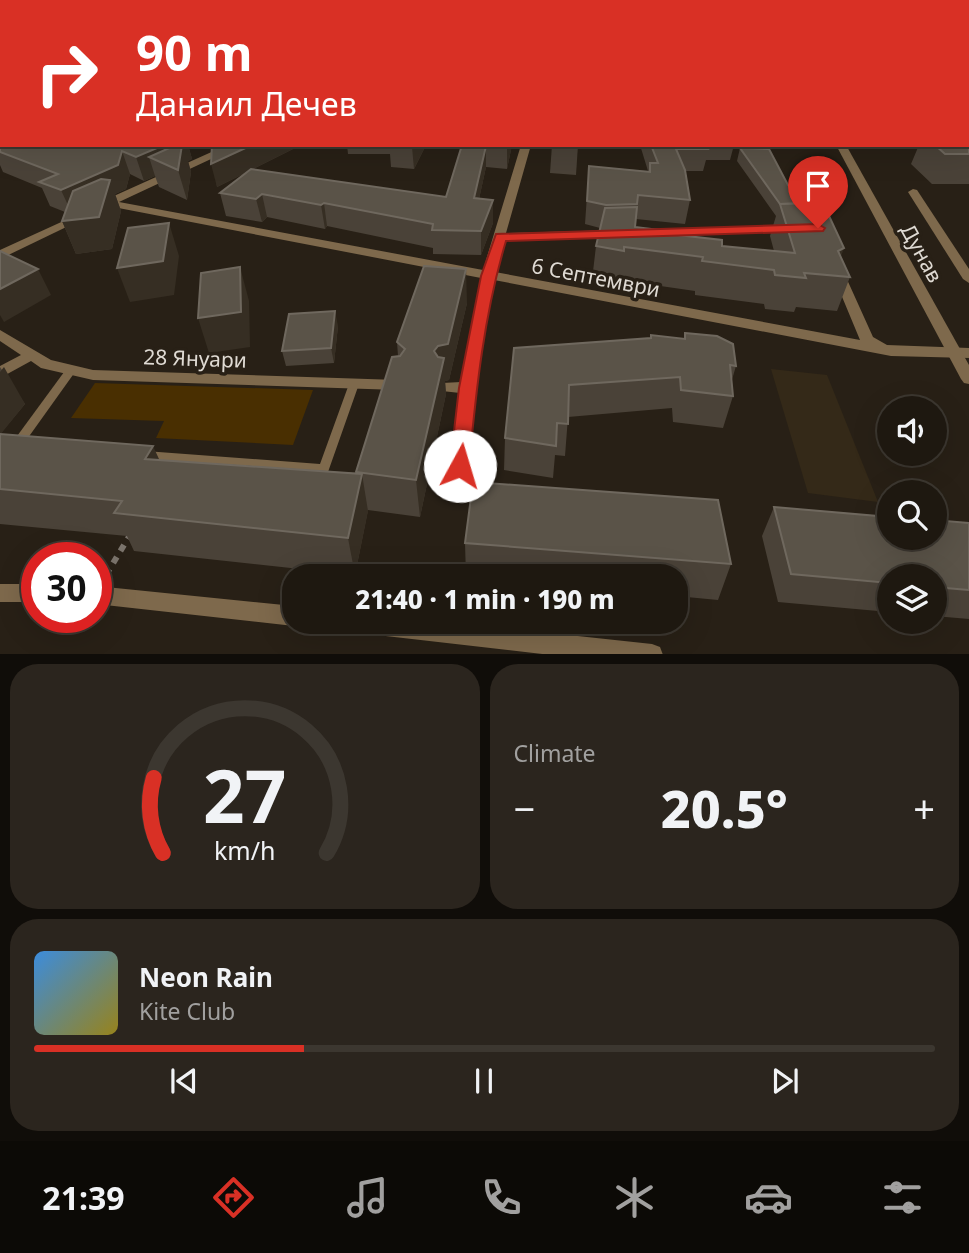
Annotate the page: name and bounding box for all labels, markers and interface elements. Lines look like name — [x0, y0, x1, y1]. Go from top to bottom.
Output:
text: 90 m — [136, 19, 253, 85]
icon: right — [21, 28, 112, 119]
text: Данаил Дечев — [136, 82, 357, 125]
pin — [788, 156, 848, 228]
icon: arrive — [799, 167, 837, 205]
street label: Дунав — [894, 219, 950, 287]
street label: 6 Септември — [529, 251, 663, 303]
street label: 28 Януари — [143, 342, 247, 374]
map controls — [877, 396, 947, 634]
button: sound — [877, 396, 947, 466]
position arrow — [423, 429, 497, 503]
button: search — [877, 480, 947, 550]
speed limit sign: 30 — [21, 542, 112, 633]
button: layers — [877, 564, 947, 634]
text: 21:40 · 1 min · 190 m — [355, 581, 615, 617]
text: Climate — [514, 737, 596, 769]
text: 27 — [203, 745, 286, 844]
text: 20.5° — [661, 772, 788, 843]
text: − — [514, 782, 535, 834]
text: + — [913, 782, 935, 834]
text: km/h — [214, 832, 276, 866]
text: Neon Rain — [139, 959, 273, 995]
text: Kite Club — [139, 995, 235, 1027]
icon: previous — [165, 1062, 203, 1100]
icon: pause — [465, 1062, 503, 1100]
icon: next — [766, 1062, 804, 1100]
icon: directions — [209, 1173, 258, 1222]
icon: music — [343, 1173, 392, 1222]
icon: phone — [477, 1173, 526, 1222]
icon: climate — [610, 1173, 659, 1222]
icon: car — [744, 1173, 793, 1222]
icon: filters — [878, 1173, 927, 1222]
text: 21:39 — [42, 1176, 125, 1219]

